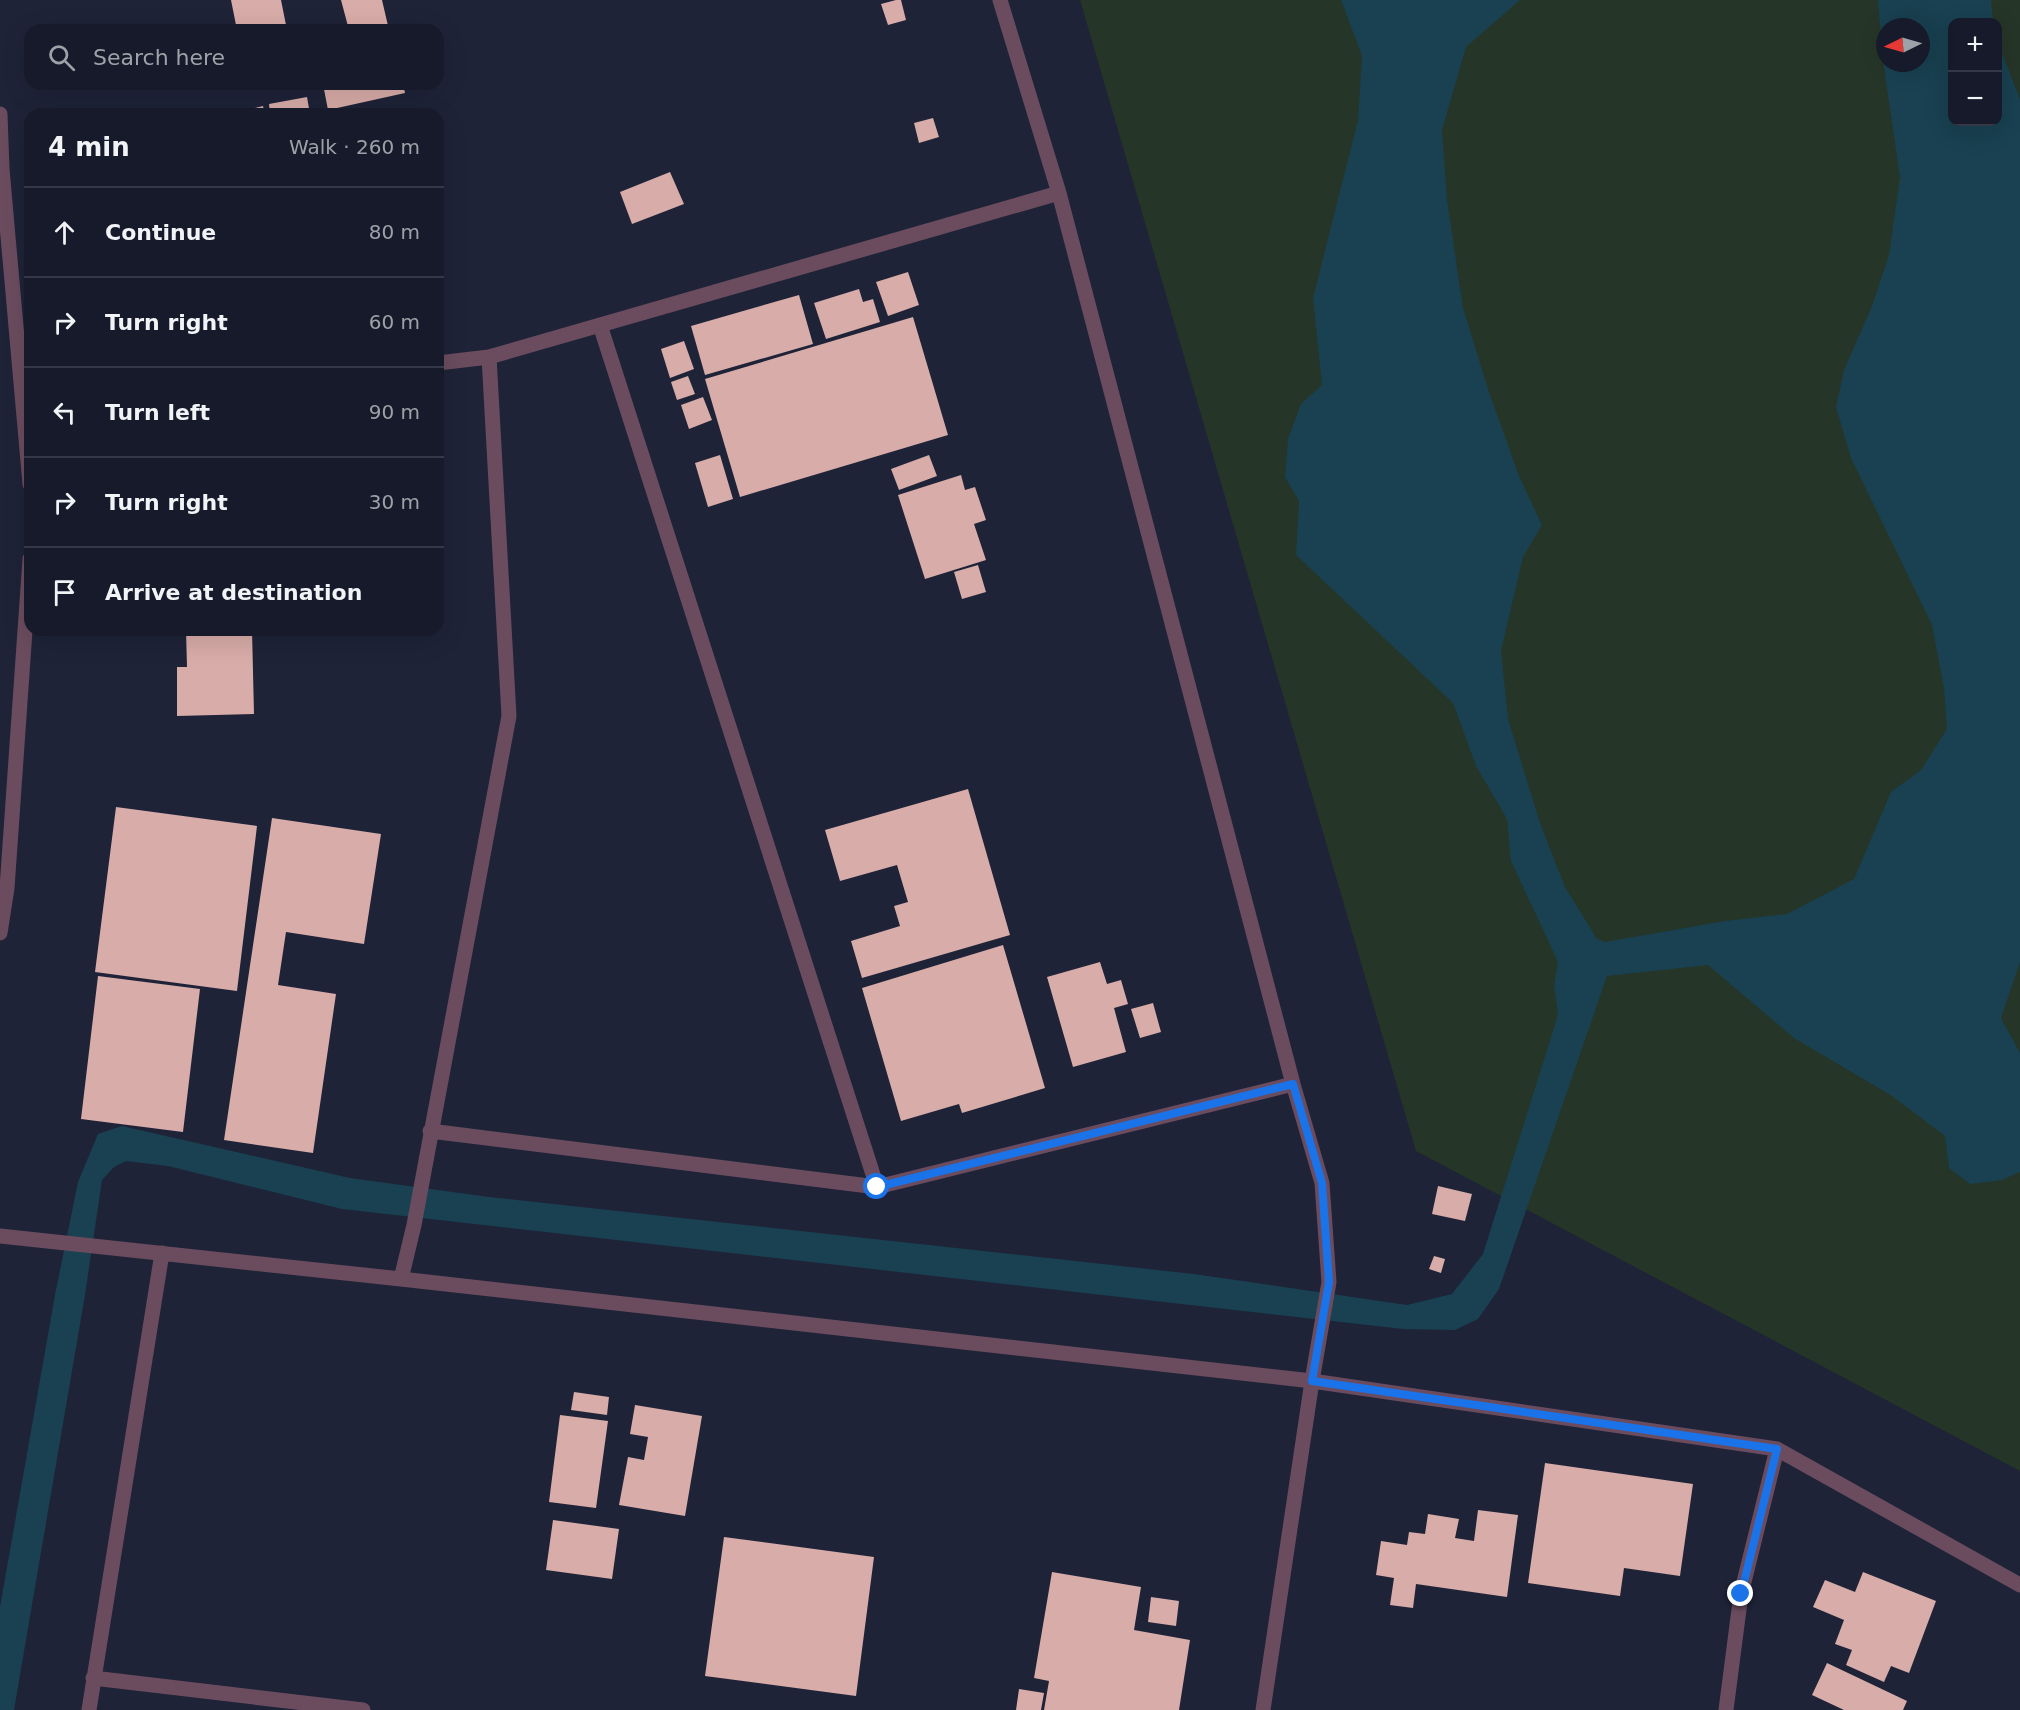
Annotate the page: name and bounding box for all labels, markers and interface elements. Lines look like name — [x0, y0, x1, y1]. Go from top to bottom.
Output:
north arrow — [1876, 18, 1930, 72]
map controls — [1948, 18, 2002, 126]
button: + — [1948, 18, 2002, 72]
search box — [24, 24, 444, 90]
icon: search — [45, 41, 78, 74]
text: Search here — [93, 45, 225, 70]
button: − — [1948, 72, 2002, 126]
text: 4 min — [48, 132, 130, 162]
text: Walk · 260 m — [289, 135, 420, 159]
icon: ahead — [48, 216, 81, 249]
text: Continue — [105, 220, 216, 245]
text: 80 m — [369, 220, 420, 244]
icon: right — [48, 306, 81, 339]
text: Turn right — [105, 310, 228, 335]
text: 60 m — [369, 310, 420, 334]
icon: left — [48, 396, 81, 429]
text: Turn left — [105, 400, 210, 425]
text: 90 m — [369, 400, 420, 424]
icon: right — [48, 486, 81, 519]
text: Turn right — [105, 490, 228, 515]
text: 30 m — [369, 490, 420, 514]
icon: arrive — [48, 576, 81, 609]
text: Arrive at destination — [105, 580, 362, 605]
route start — [863, 1173, 889, 1199]
route end — [1727, 1580, 1753, 1606]

